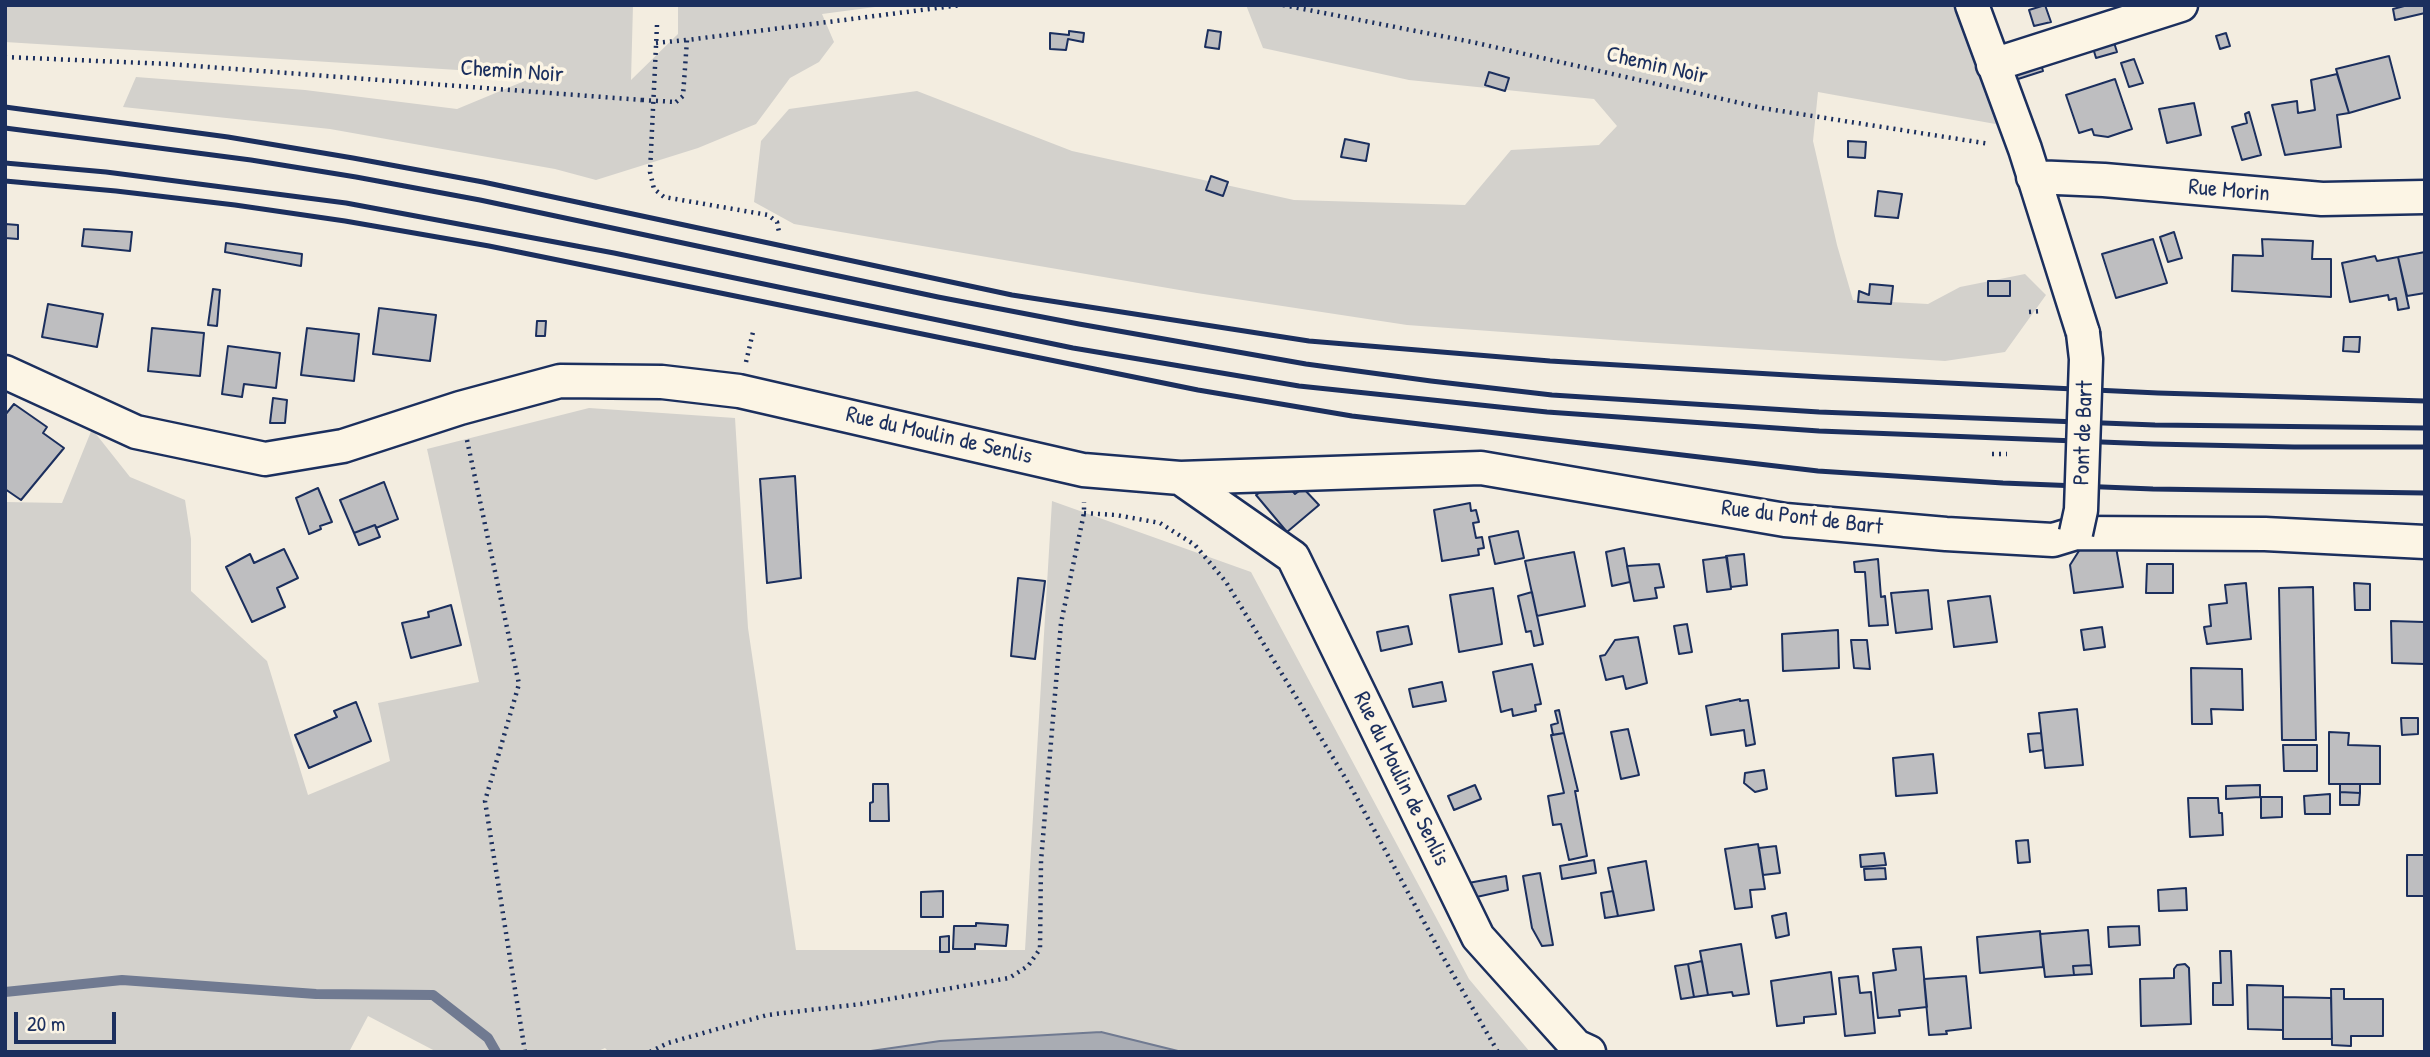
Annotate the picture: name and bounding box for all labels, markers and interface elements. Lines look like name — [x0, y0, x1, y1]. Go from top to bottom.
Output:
street label: Chemin Noir — [1604, 41, 1710, 91]
street label: Chemin Noir — [459, 55, 565, 89]
street label: Rue Morin — [2187, 174, 2271, 208]
street label: Pont de Bart — [2068, 380, 2100, 486]
street label: Rue du Moulin de Senlis — [843, 401, 1035, 471]
street label: Rue du Pont de Bart — [1720, 494, 1884, 542]
street label: Rue du Moulin de Senlis — [1347, 687, 1455, 871]
scale bar — [18, 998, 119, 1042]
text: 20 m — [27, 1009, 65, 1038]

